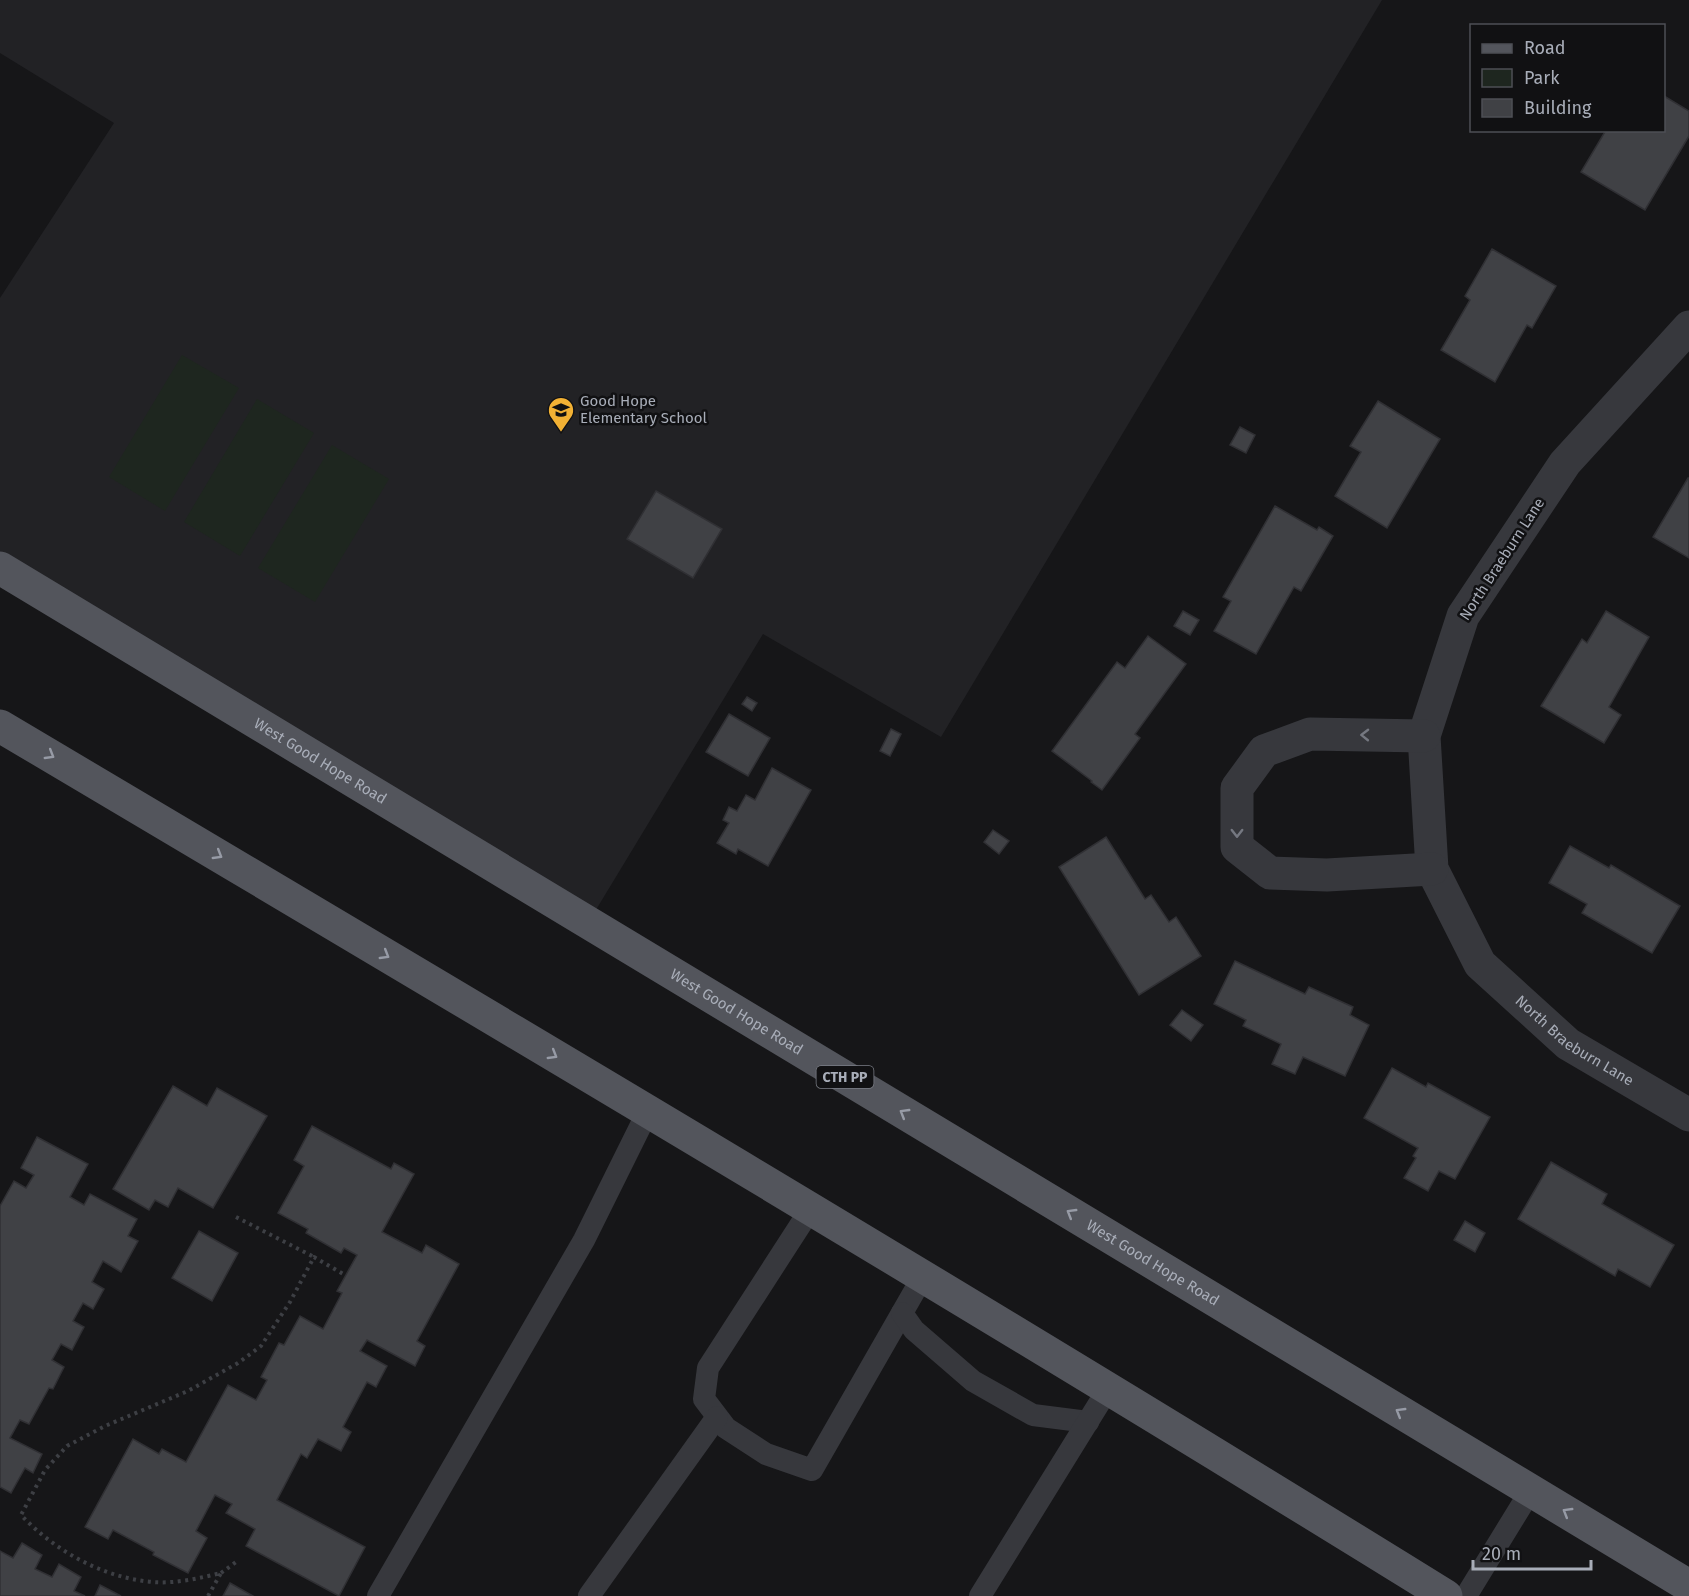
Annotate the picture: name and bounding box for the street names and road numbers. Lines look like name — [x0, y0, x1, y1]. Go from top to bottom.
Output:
street label: North Braeburn Lane — [1456, 494, 1548, 624]
street label: West Good Hope Road — [251, 714, 390, 808]
street label: West Good Hope Road — [667, 965, 806, 1059]
street label: North Braeburn Lane — [1512, 992, 1637, 1089]
road number: CTH PP — [816, 1066, 874, 1088]
street label: West Good Hope Road — [1083, 1216, 1222, 1310]

